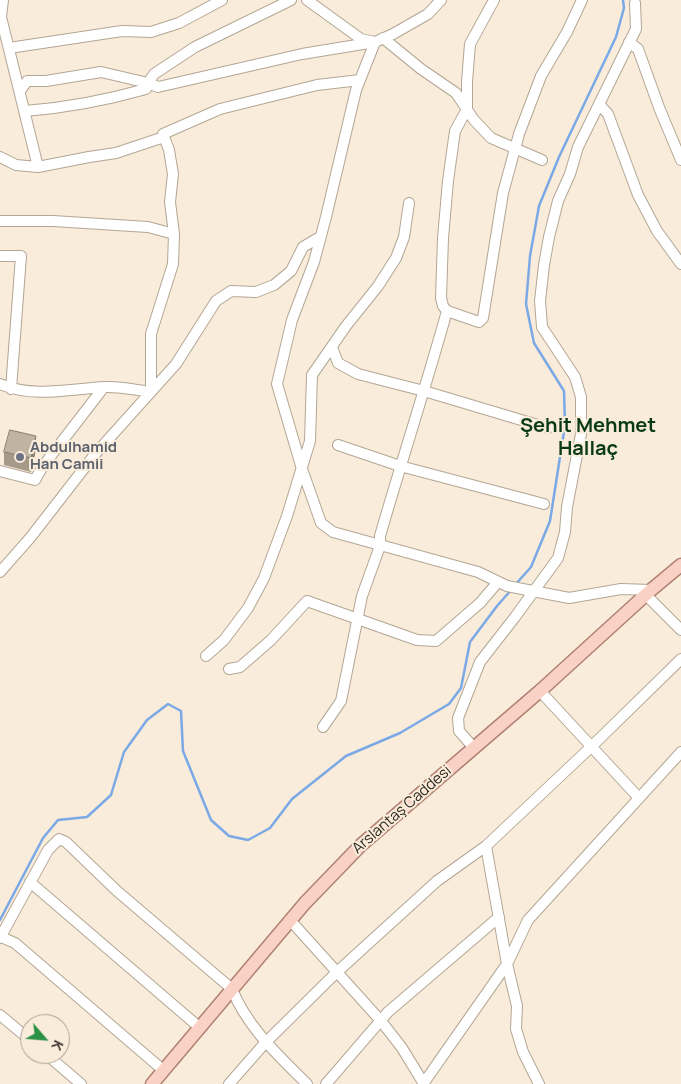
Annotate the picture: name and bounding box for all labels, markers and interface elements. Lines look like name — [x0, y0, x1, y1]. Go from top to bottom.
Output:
district label: Şehit Mehmet Hallaç — [520, 414, 656, 461]
place label: Abdulhamid Han Camii — [30, 439, 117, 474]
marker: Abdulhamid Han Camii — [14, 451, 26, 463]
street label: Arslantaş Caddesi — [349, 762, 455, 858]
north arrow — [20, 1014, 70, 1064]
text: K — [47, 1037, 68, 1054]

